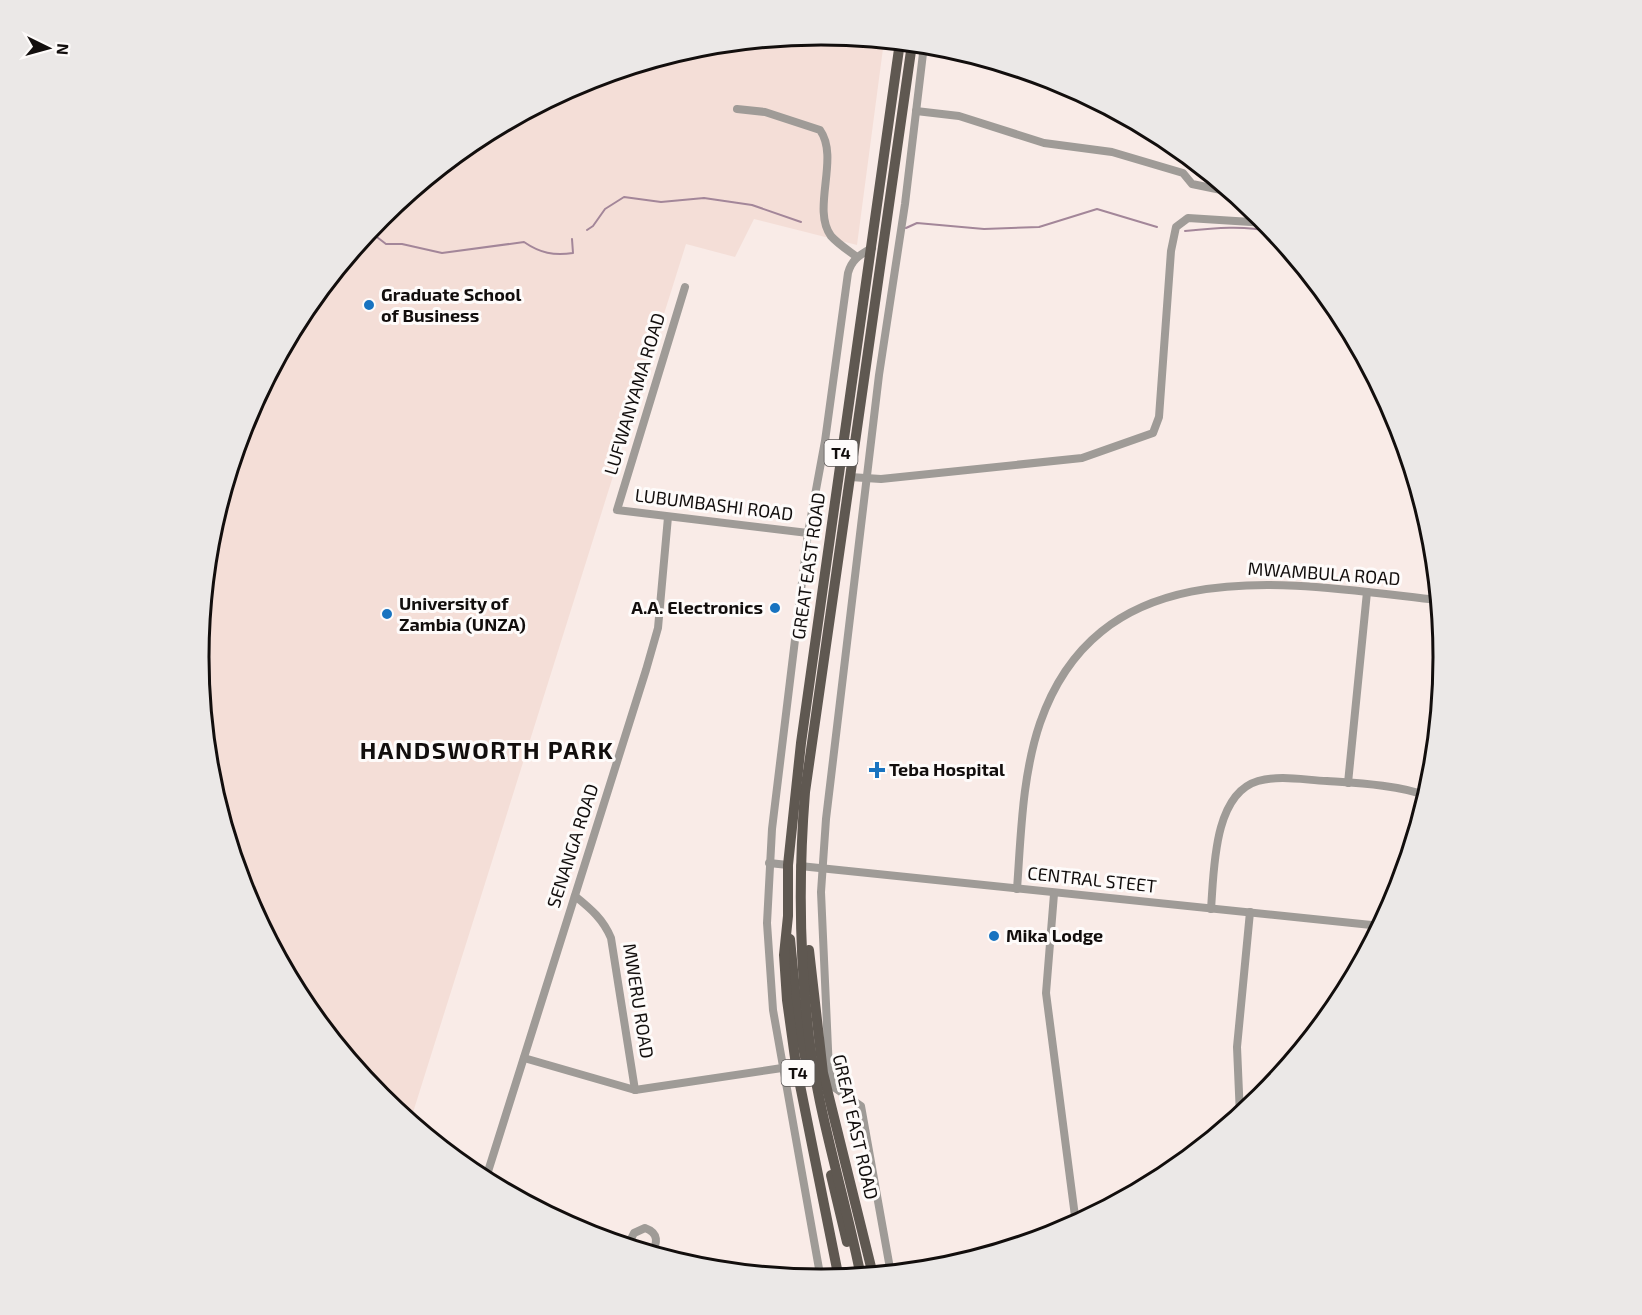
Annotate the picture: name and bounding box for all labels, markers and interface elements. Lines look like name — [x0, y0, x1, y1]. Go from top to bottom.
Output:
north arrow — [18, 18, 78, 78]
text: N — [53, 43, 73, 56]
place label: Graduate School of Business — [381, 283, 521, 326]
marker: Graduate School of Business — [362, 298, 376, 312]
street label: LUFWANYAMA ROAD — [599, 310, 669, 477]
road number: T4 — [824, 440, 858, 466]
street label: LUBUMBASHI ROAD — [634, 483, 795, 525]
street label: GREAT EAST ROAD — [787, 491, 829, 641]
street label: MWAMBULA ROAD — [1247, 557, 1401, 589]
place label: University of Zambia (UNZA) — [399, 592, 526, 635]
place label: A.A. Electronics — [631, 596, 763, 618]
marker: A.A. Electronics — [768, 601, 782, 615]
marker: University of Zambia (UNZA) — [380, 607, 394, 621]
district label: HANDSWORTH PARK — [360, 735, 614, 764]
place label: Teba Hospital — [889, 758, 1005, 780]
marker: Teba Hospital — [870, 763, 884, 777]
street label: SENANGA ROAD — [542, 781, 602, 910]
street label: CENTRAL STEET — [1026, 861, 1158, 897]
place label: Mika Lodge — [1006, 924, 1103, 946]
marker: Mika Lodge — [987, 929, 1001, 943]
street label: MWERU ROAD — [619, 942, 659, 1060]
street label: GREAT EAST ROAD — [829, 1052, 883, 1202]
road number: T4 — [782, 1060, 814, 1086]

